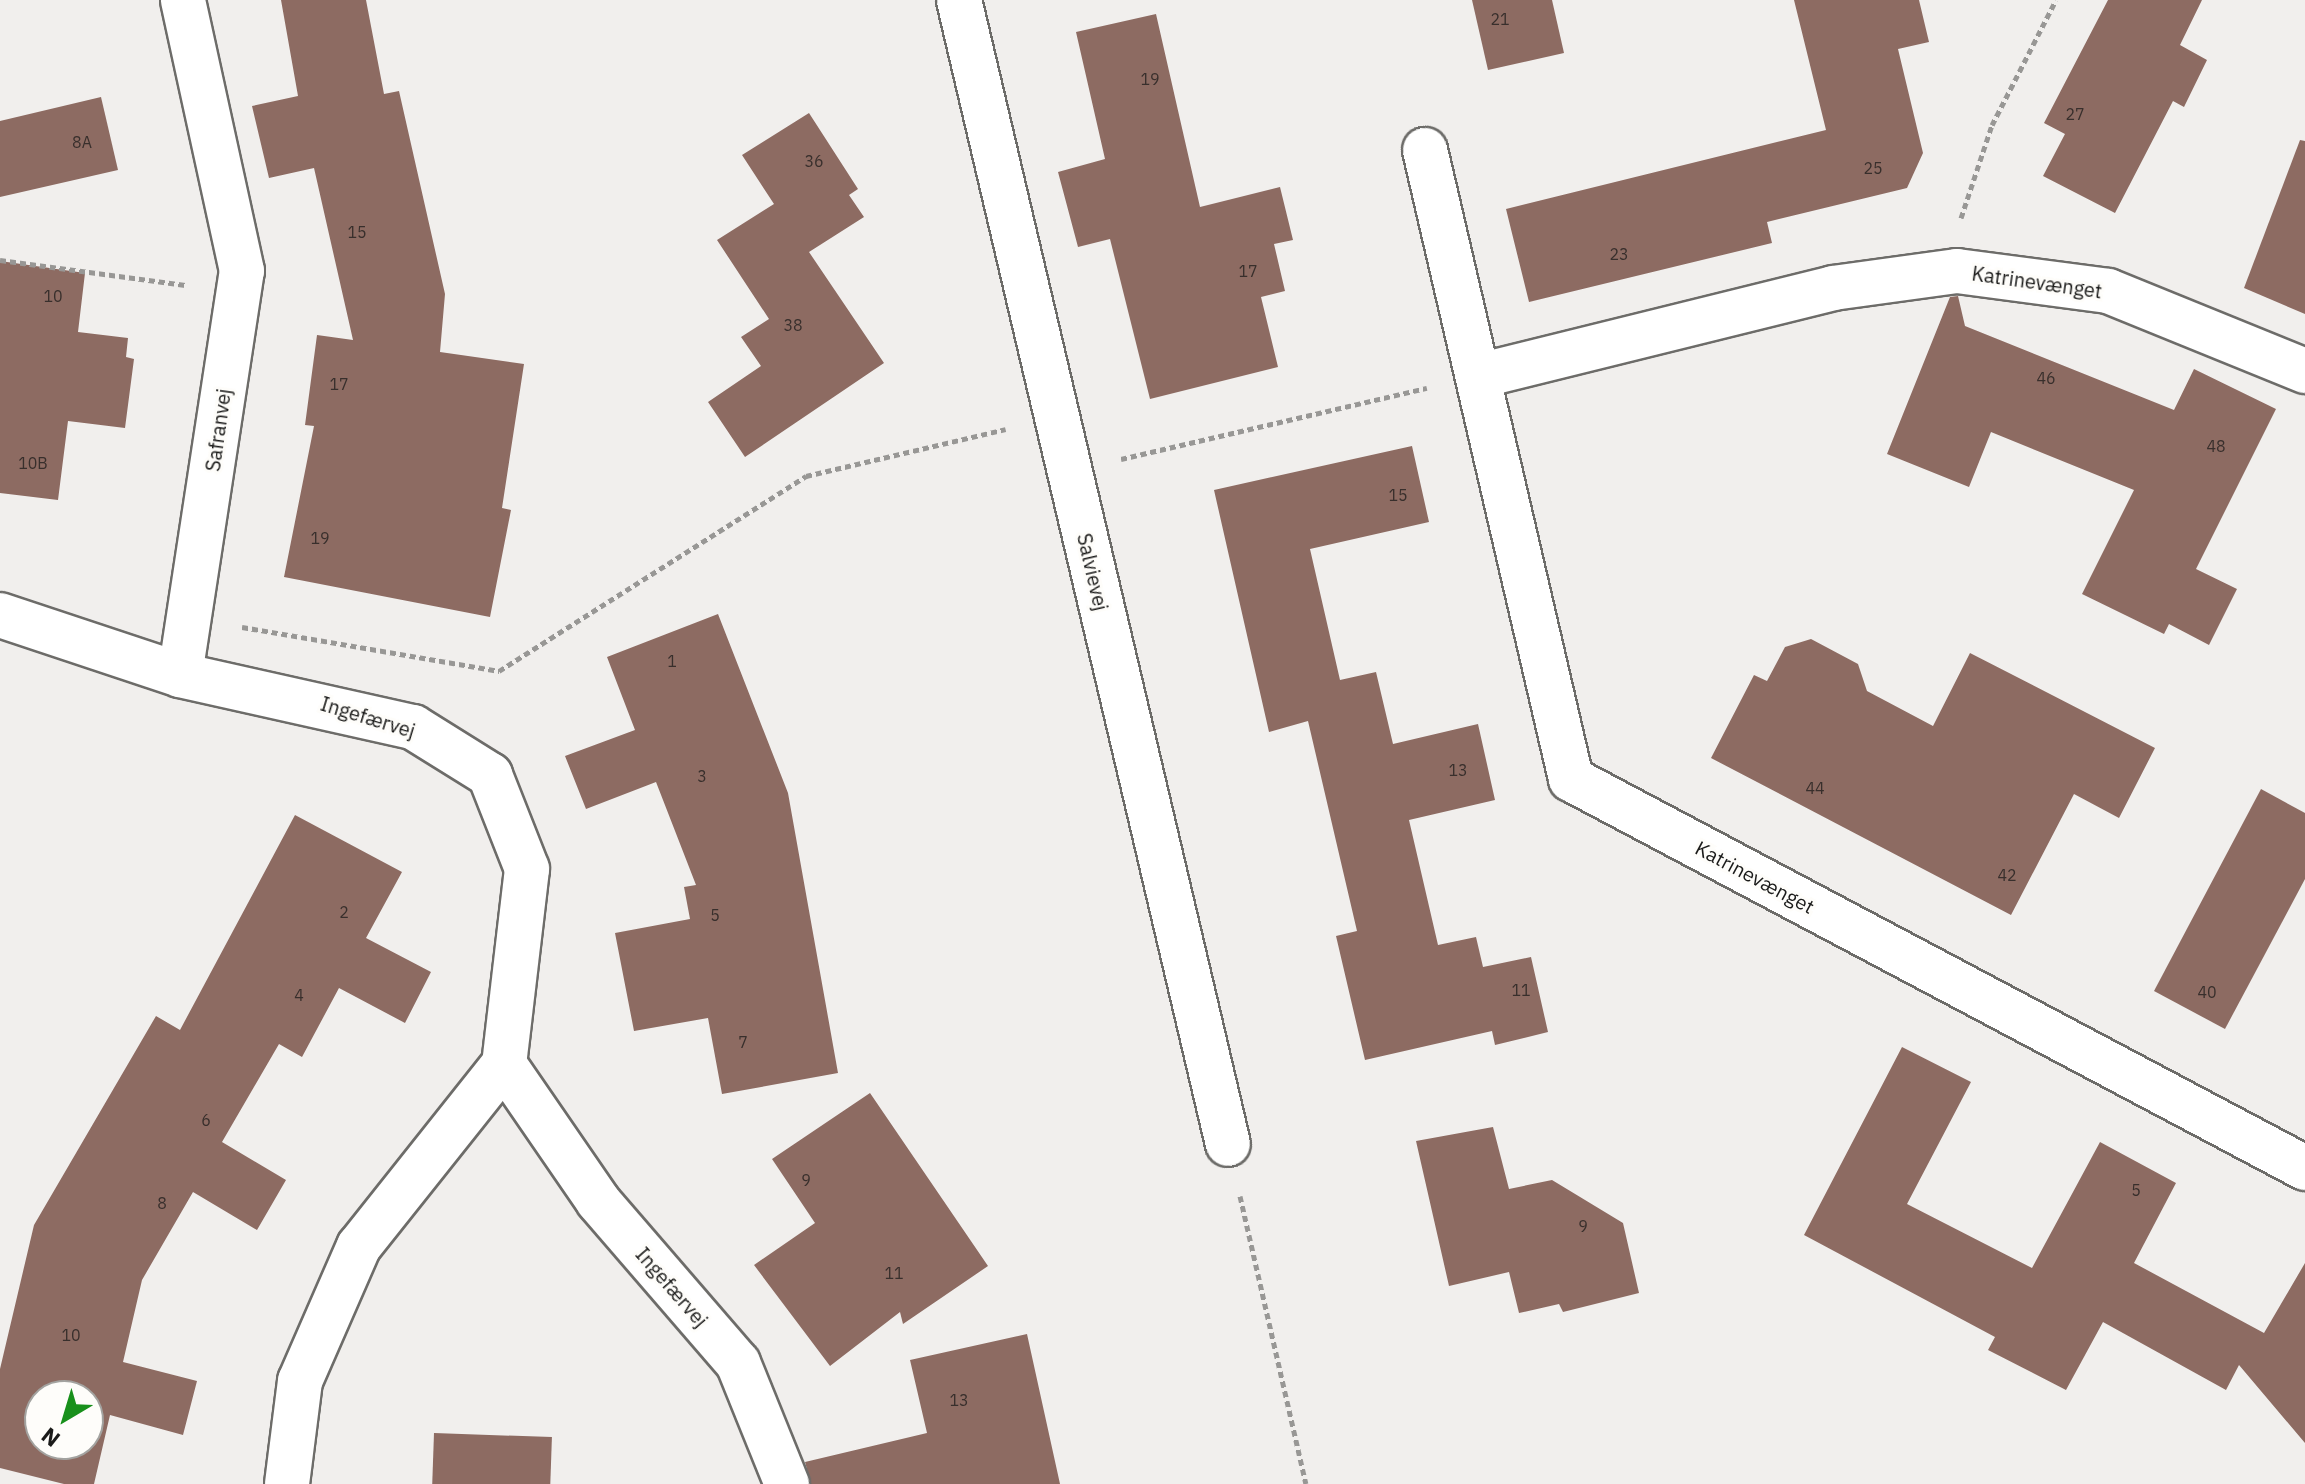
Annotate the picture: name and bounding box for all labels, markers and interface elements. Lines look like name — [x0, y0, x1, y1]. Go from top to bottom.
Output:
house number: 21 — [1490, 9, 1510, 29]
house number: 19 — [1140, 69, 1160, 89]
house number: 27 — [2065, 104, 2085, 124]
house number: 8A — [72, 132, 92, 152]
house number: 36 — [804, 151, 824, 171]
house number: 25 — [1863, 158, 1883, 178]
house number: 15 — [347, 222, 367, 242]
house number: 23 — [1609, 244, 1629, 264]
house number: 17 — [1238, 261, 1258, 281]
street label: Katrinevænget — [1970, 261, 2104, 303]
house number: 10 — [43, 286, 63, 306]
house number: 38 — [783, 315, 803, 335]
house number: 46 — [2036, 368, 2056, 388]
house number: 17 — [329, 374, 349, 394]
street label: Safranvej — [200, 387, 236, 473]
house number: 48 — [2206, 436, 2226, 456]
house number: 10B — [18, 453, 48, 473]
house number: 15 — [1388, 485, 1408, 505]
house number: 19 — [310, 528, 330, 548]
street label: Salvievej — [1072, 531, 1114, 613]
house number: 1 — [667, 651, 677, 671]
street label: Ingefærvej — [318, 691, 418, 743]
house number: 13 — [1448, 760, 1468, 780]
house number: 3 — [697, 766, 707, 786]
house number: 44 — [1805, 778, 1825, 798]
street label: Katrinevænget — [1691, 836, 1819, 918]
house number: 42 — [1997, 865, 2017, 885]
house number: 2 — [339, 902, 349, 922]
house number: 5 — [710, 905, 720, 925]
house number: 11 — [1511, 980, 1531, 1000]
house number: 40 — [2197, 982, 2217, 1002]
house number: 4 — [294, 985, 304, 1005]
house number: 7 — [738, 1032, 748, 1052]
house number: 6 — [201, 1110, 211, 1130]
house number: 9 — [801, 1170, 811, 1190]
house number: 5 — [2131, 1180, 2141, 1200]
house number: 8 — [157, 1193, 167, 1213]
house number: 9 — [1578, 1216, 1588, 1236]
street label: Ingefærvej — [631, 1242, 713, 1332]
house number: 11 — [884, 1263, 904, 1283]
house number: 10 — [61, 1325, 81, 1345]
north arrow — [24, 1380, 104, 1460]
house number: 13 — [949, 1390, 969, 1410]
text: N — [35, 1421, 65, 1454]

